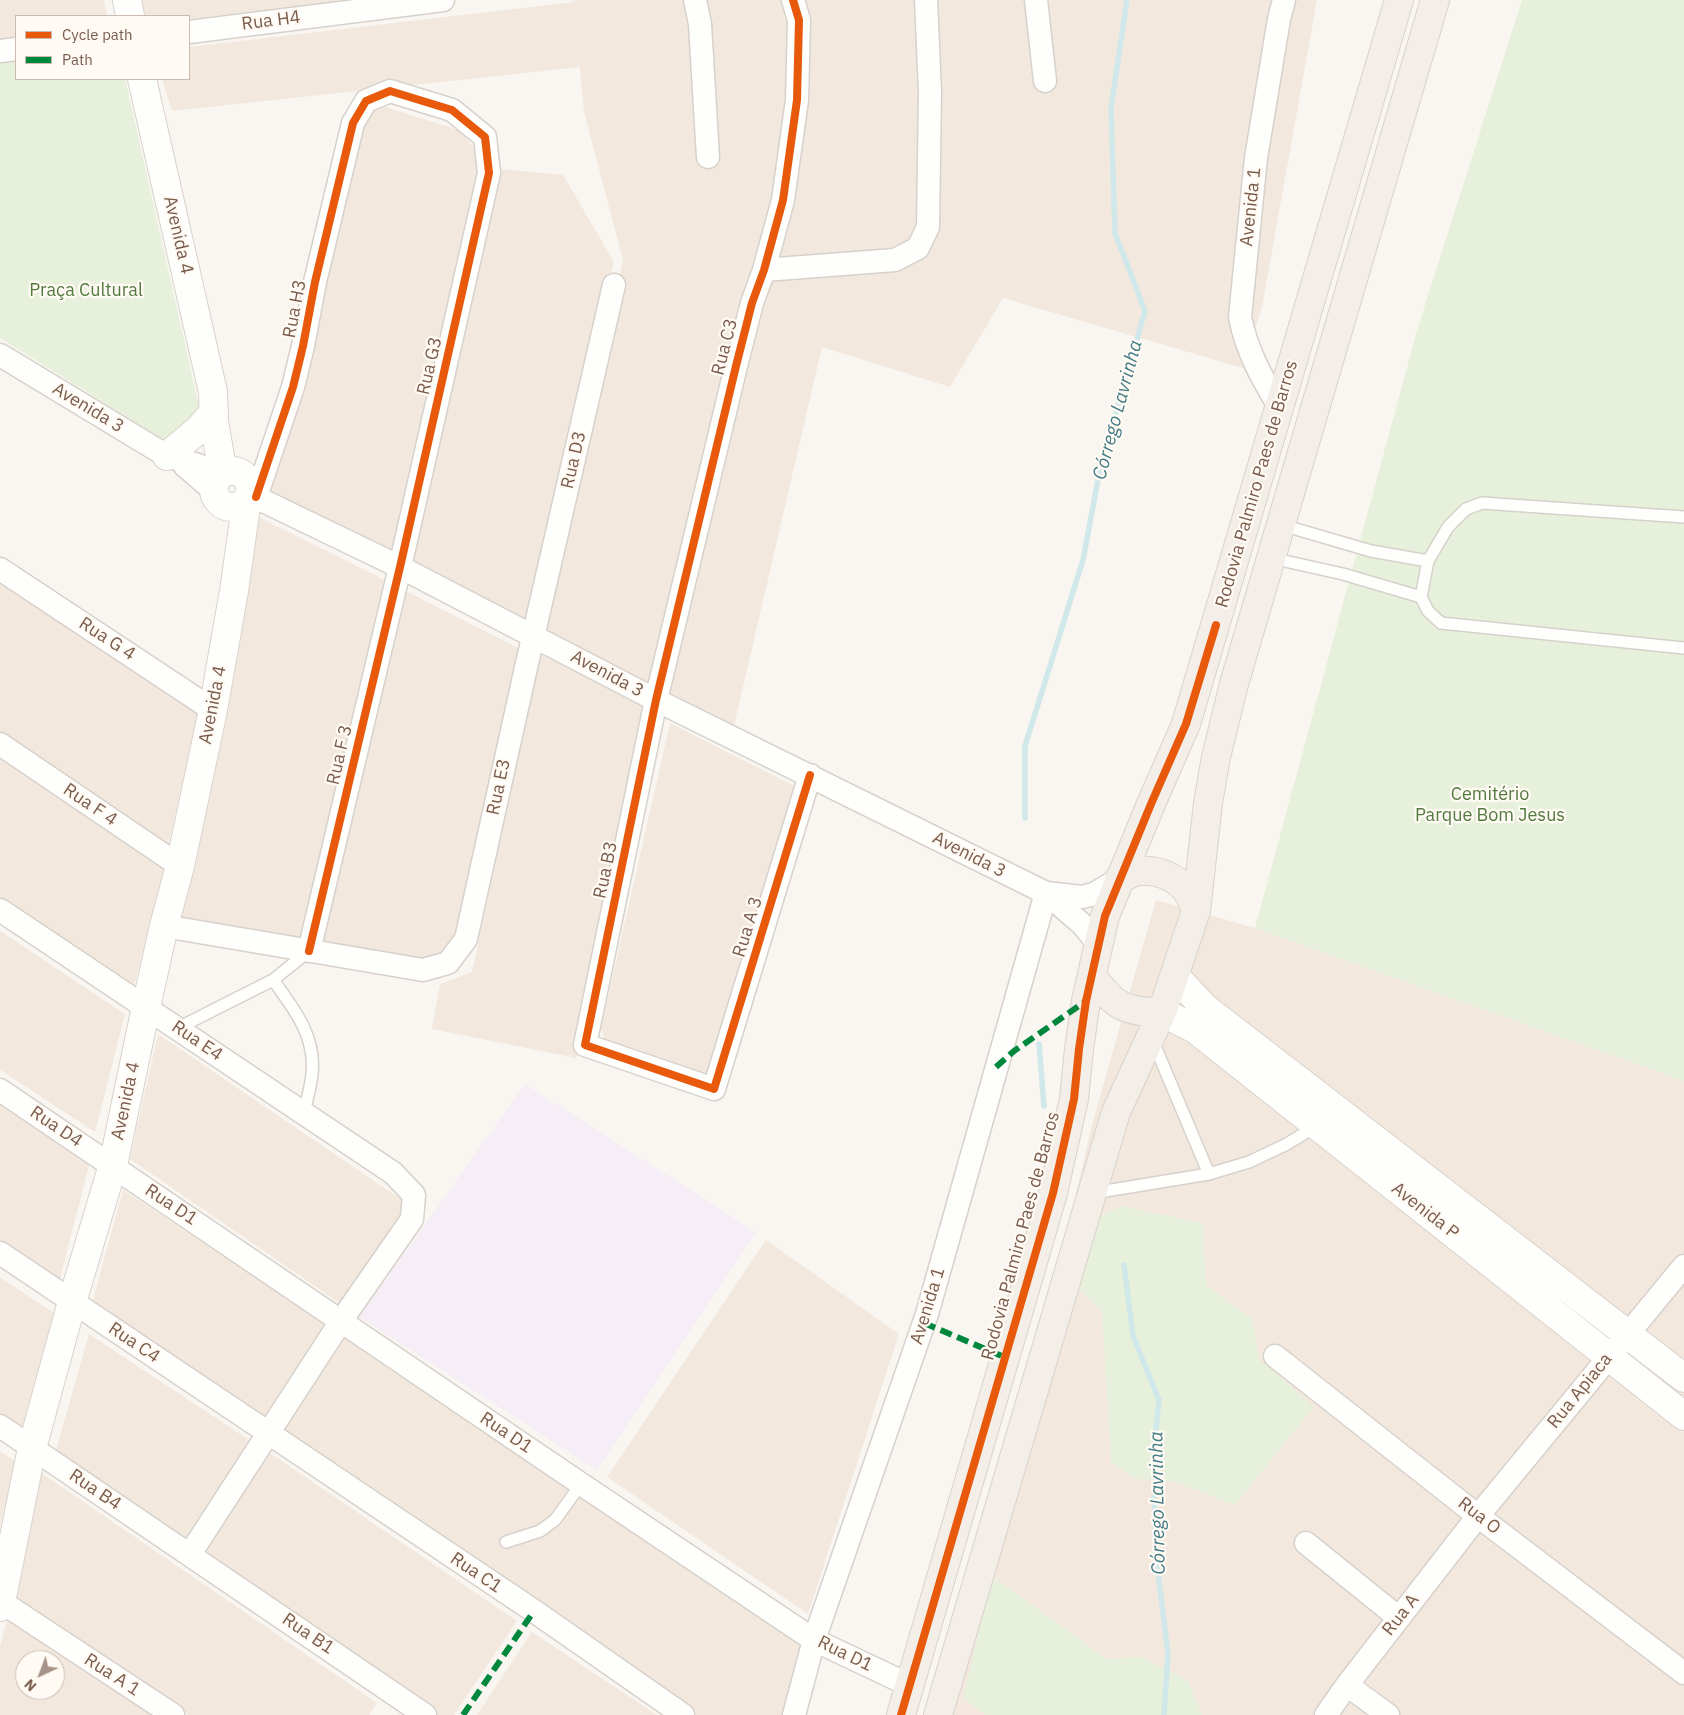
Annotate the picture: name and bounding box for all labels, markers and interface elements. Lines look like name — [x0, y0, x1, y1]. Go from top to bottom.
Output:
street label: Rua H4 — [240, 7, 302, 35]
legend — [15, 15, 190, 80]
text: Cycle path — [62, 25, 133, 44]
text: Path — [62, 50, 93, 69]
street label: Avenida 1 — [1236, 166, 1266, 248]
street label: Avenida 4 — [159, 194, 197, 276]
street label: Rua H3 — [279, 278, 311, 340]
park label: Praça Cultural — [29, 280, 143, 302]
street label: Rua C3 — [708, 316, 742, 378]
street label: Rua G3 — [413, 335, 447, 397]
water label: Córrego Lavrinha — [1088, 338, 1148, 482]
street label: Rodovia Palmiro Paes de Barros — [1211, 358, 1303, 610]
street label: Avenida 3 — [48, 378, 128, 438]
street label: Rua D3 — [557, 429, 591, 491]
street label: Rua G 4 — [75, 613, 139, 665]
street label: Avenida 3 — [567, 646, 647, 702]
street label: Avenida 4 — [195, 664, 231, 746]
street label: Rua F 3 — [323, 723, 357, 787]
street label: Rua E3 — [483, 757, 515, 817]
street label: Rua F 4 — [59, 779, 121, 831]
park label: Cemitério Parque Bom Jesus — [1415, 784, 1565, 826]
street label: Avenida 3 — [929, 827, 1009, 883]
street label: Rua B3 — [589, 839, 623, 901]
street label: Rua A 3 — [729, 894, 767, 960]
street label: Rua E4 — [167, 1016, 227, 1066]
street label: Avenida 4 — [107, 1060, 145, 1142]
street label: Rua D4 — [26, 1102, 86, 1152]
street label: Rodovia Palmiro Paes de Barros — [977, 1109, 1065, 1363]
street label: Avenida P — [1387, 1178, 1463, 1244]
street label: Rua D1 — [141, 1180, 201, 1230]
street label: Avenida 1 — [906, 1265, 950, 1347]
street label: Rua C4 — [104, 1318, 164, 1368]
street label: Rua Apiaca — [1543, 1349, 1617, 1433]
street label: Rua D1 — [476, 1408, 536, 1458]
water label: Córrego Lavrinha — [1145, 1431, 1171, 1575]
street label: Rua B4 — [65, 1465, 125, 1515]
street label: Rua O — [1453, 1493, 1505, 1539]
street label: Rua C1 — [446, 1548, 506, 1598]
street label: Rua A — [1378, 1590, 1424, 1640]
street label: Rua B1 — [278, 1609, 338, 1659]
street label: Rua D1 — [814, 1631, 876, 1677]
street label: Rua A 1 — [80, 1649, 144, 1701]
north arrow — [15, 1650, 65, 1700]
text: N — [21, 1675, 40, 1695]

